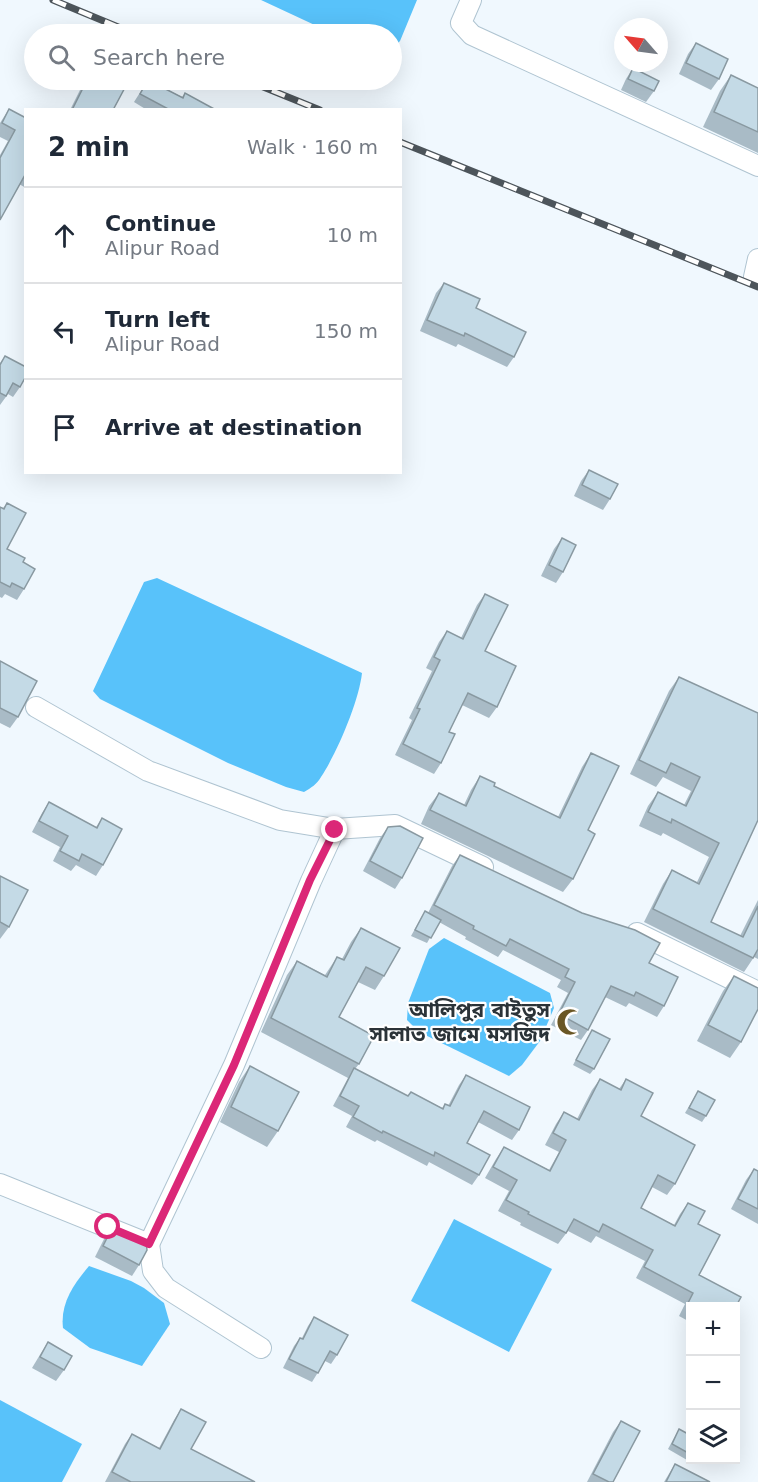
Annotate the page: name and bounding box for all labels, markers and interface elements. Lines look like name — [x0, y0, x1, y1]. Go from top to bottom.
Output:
north arrow — [614, 18, 668, 72]
search box — [24, 24, 402, 90]
icon: search — [45, 41, 78, 74]
text: Search here — [93, 45, 225, 70]
text: 2 min — [48, 132, 130, 162]
text: Walk · 160 m — [247, 135, 378, 159]
text: Continue — [105, 211, 216, 236]
icon: ahead — [48, 219, 81, 252]
text: 10 m — [327, 223, 378, 247]
text: Alipur Road — [105, 236, 220, 260]
text: Turn left — [105, 307, 210, 332]
icon: left — [48, 315, 81, 348]
text: 150 m — [314, 319, 378, 343]
text: Alipur Road — [105, 332, 220, 356]
icon: arrive — [48, 411, 81, 444]
text: Arrive at destination — [105, 415, 362, 440]
route end — [321, 816, 347, 842]
place label: আলিপুর বাইতুস সালাত জামে মসজিদ — [368, 998, 551, 1046]
mosque icon: আলিপুর বাইতুস সালাত জামে মসজিদ — [555, 1007, 585, 1037]
route start — [94, 1213, 120, 1239]
map controls — [686, 1302, 740, 1464]
button: + — [686, 1302, 740, 1356]
button: − — [686, 1356, 740, 1410]
button: layers — [686, 1410, 740, 1464]

